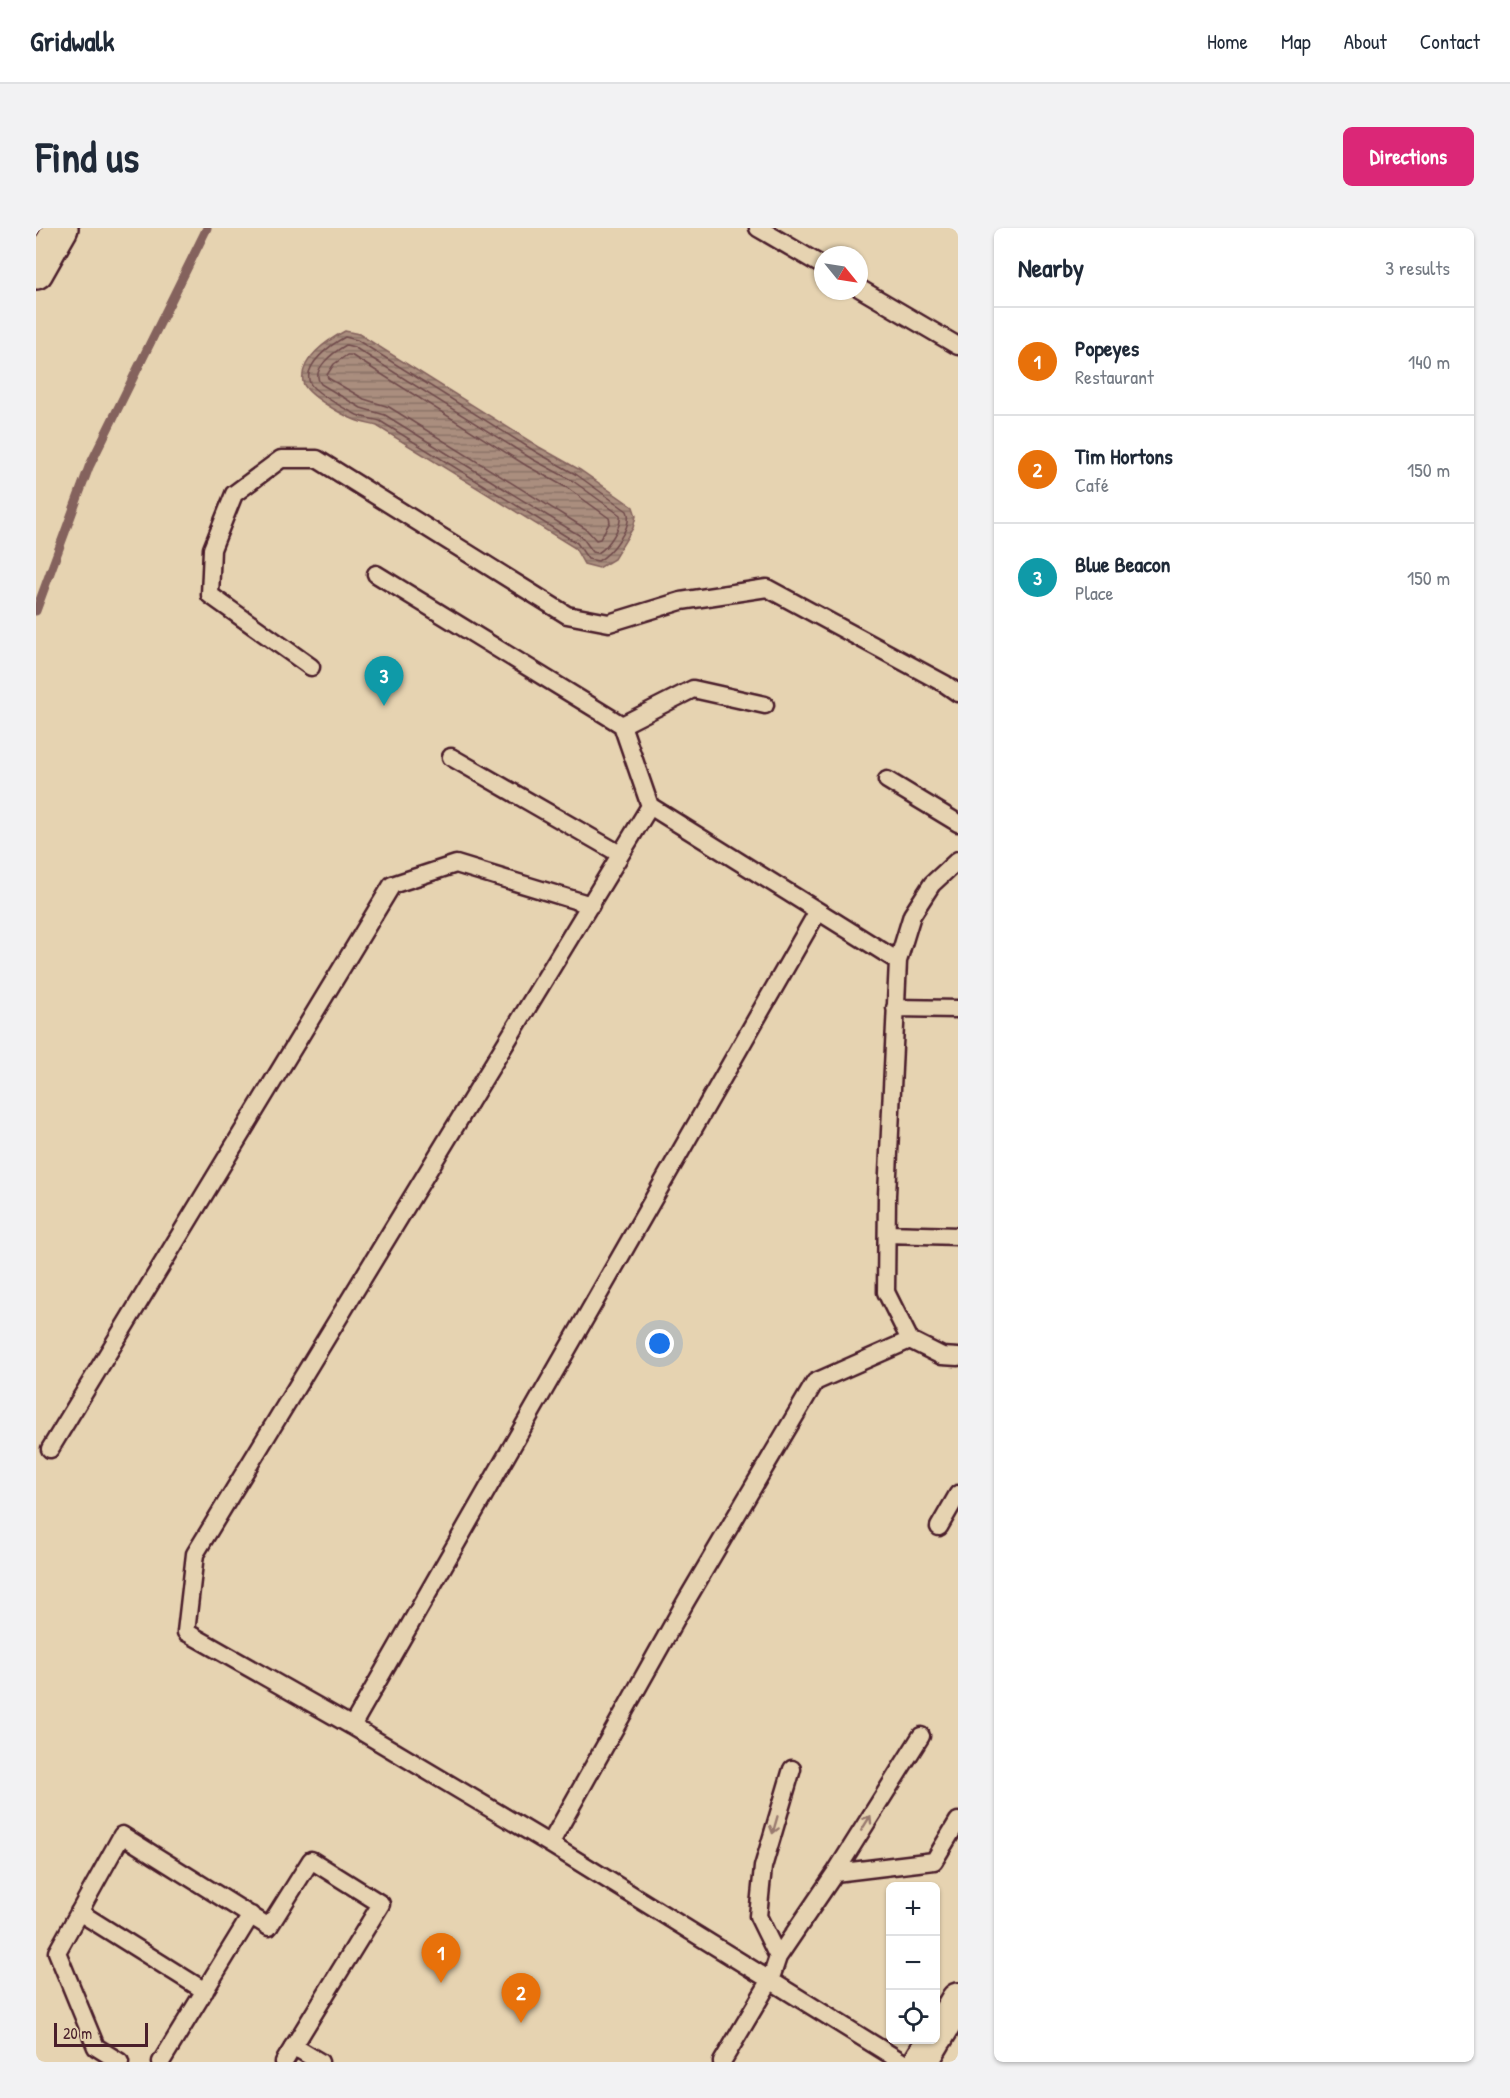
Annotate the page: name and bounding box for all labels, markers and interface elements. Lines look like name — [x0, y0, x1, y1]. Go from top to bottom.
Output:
text: Gridwalk — [30, 22, 114, 60]
text: Home — [1207, 27, 1248, 56]
text: Map — [1281, 27, 1311, 56]
text: About — [1344, 27, 1387, 56]
text: Contact — [1420, 27, 1480, 56]
button: Directions — [1343, 127, 1474, 186]
text: Find us — [36, 128, 139, 185]
north arrow — [814, 246, 868, 300]
text: Nearby — [1018, 250, 1084, 285]
text: 3 results — [1385, 254, 1450, 281]
text: Popeyes — [1075, 333, 1139, 363]
text: 1 — [1034, 348, 1041, 375]
text: 140 m — [1408, 348, 1450, 375]
text: Restaurant — [1075, 363, 1154, 390]
text: Tim Hortons — [1075, 441, 1173, 471]
text: 2 — [1033, 456, 1042, 483]
text: 150 m — [1407, 456, 1450, 483]
text: Café — [1075, 471, 1109, 498]
text: Blue Beacon — [1075, 549, 1171, 579]
text: 3 — [1033, 564, 1042, 591]
text: 150 m — [1407, 564, 1450, 591]
text: Place — [1075, 579, 1114, 606]
pin: 3 — [364, 656, 404, 706]
your location — [645, 1329, 674, 1358]
one-way arrow — [769, 1815, 780, 1834]
one-way arrow — [860, 1815, 873, 1832]
map controls — [886, 1882, 940, 2044]
button: + — [886, 1882, 940, 1936]
pin: 1 — [422, 1934, 460, 1983]
button: − — [886, 1936, 940, 1990]
pin: 2 — [502, 1974, 540, 2023]
button: locate — [886, 1990, 940, 2044]
scale bar — [54, 2020, 148, 2048]
text: 20 m — [63, 2022, 92, 2044]

